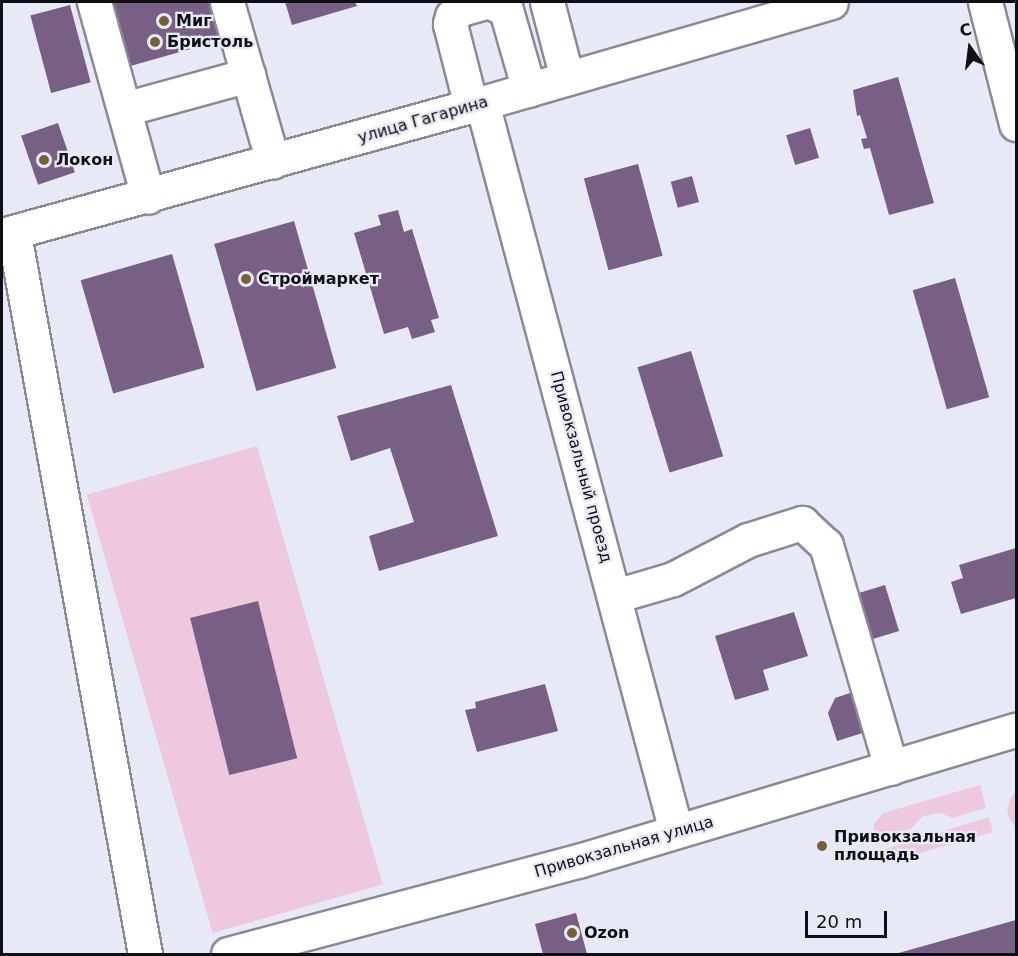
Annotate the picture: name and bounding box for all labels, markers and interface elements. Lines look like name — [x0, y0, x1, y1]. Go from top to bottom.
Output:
place label: Миг — [176, 11, 211, 31]
marker: Миг — [157, 14, 171, 28]
north arrow — [940, 18, 1000, 78]
text: С — [958, 19, 974, 41]
place label: Бристоль — [167, 32, 253, 52]
marker: Бристоль — [148, 35, 162, 49]
street label: улица Гагарина — [356, 92, 490, 148]
place label: Локон — [56, 150, 113, 170]
marker: Локон — [37, 153, 51, 167]
place label: Строймаркет — [258, 269, 379, 289]
marker: Строймаркет — [239, 272, 253, 286]
street label: Привокзальный проезд — [546, 369, 616, 565]
street label: Привокзальная улица — [532, 812, 716, 882]
place label: Привокзальная площадь — [834, 827, 976, 865]
marker: Привокзальная площадь — [815, 839, 829, 853]
scale bar — [808, 899, 890, 937]
text: 20 m — [816, 911, 862, 932]
place label: Ozon — [584, 923, 629, 943]
marker: Ozon — [565, 926, 579, 940]

